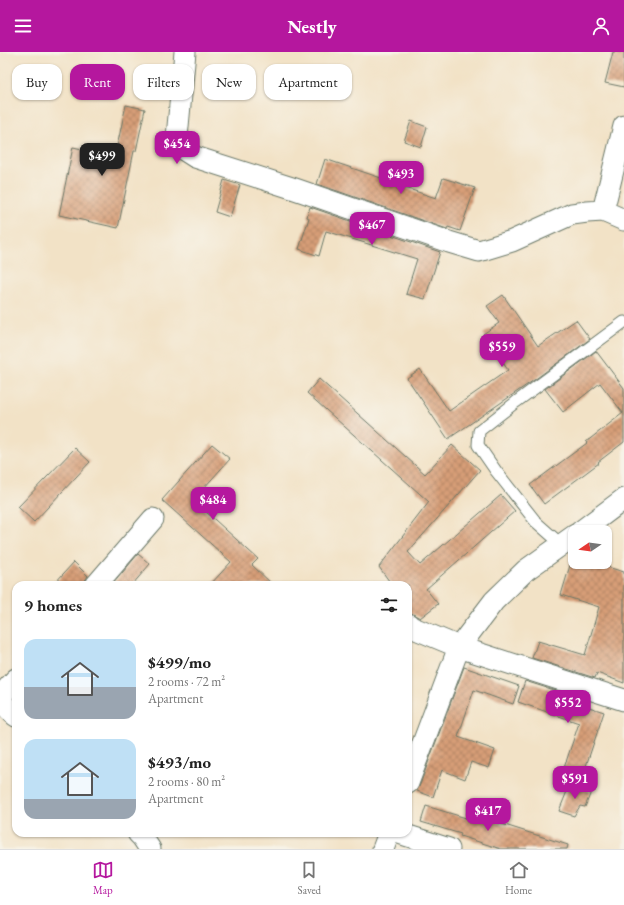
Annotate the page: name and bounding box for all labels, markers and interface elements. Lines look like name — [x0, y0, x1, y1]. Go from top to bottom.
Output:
icon: menu — [12, 15, 34, 37]
text: Nestly — [287, 15, 337, 38]
icon: person — [590, 15, 612, 37]
chip: Buy — [12, 64, 62, 100]
chip: Rent — [70, 64, 125, 100]
chip: Filters — [133, 64, 194, 100]
chip: New — [202, 64, 256, 100]
chip: Apartment — [264, 64, 352, 100]
pin: $454 — [153, 131, 201, 165]
text: $454 — [164, 135, 190, 152]
pin: $499 — [78, 143, 126, 177]
text: $499 — [89, 147, 115, 164]
pin: $493 — [377, 161, 425, 195]
text: $493 — [388, 165, 414, 182]
pin: $467 — [348, 212, 396, 246]
text: $467 — [359, 216, 385, 233]
pin: $559 — [478, 334, 526, 368]
text: $559 — [489, 338, 515, 355]
pin: $484 — [189, 487, 237, 521]
text: $484 — [200, 491, 226, 508]
north arrow — [568, 525, 612, 569]
map controls — [568, 525, 612, 569]
text: 9 homes — [24, 594, 82, 616]
icon: filters — [378, 594, 400, 616]
text: $499/mo — [148, 651, 211, 673]
icon: home — [56, 655, 104, 703]
text: 2 rooms · 72 m² — [148, 673, 225, 690]
text: Apartment — [148, 690, 203, 707]
pin: $552 — [544, 690, 592, 724]
text: $552 — [555, 694, 581, 711]
text: $493/mo — [148, 751, 211, 773]
icon: home — [56, 755, 104, 803]
pin: $591 — [551, 766, 599, 800]
text: $591 — [562, 770, 588, 787]
text: 2 rooms · 80 m² — [148, 773, 225, 790]
text: Apartment — [148, 790, 203, 807]
pin: $417 — [464, 798, 512, 832]
text: $417 — [475, 802, 501, 819]
tab: Map — [92, 859, 114, 897]
tab: Saved — [298, 859, 321, 897]
tab: Home — [505, 859, 532, 897]

